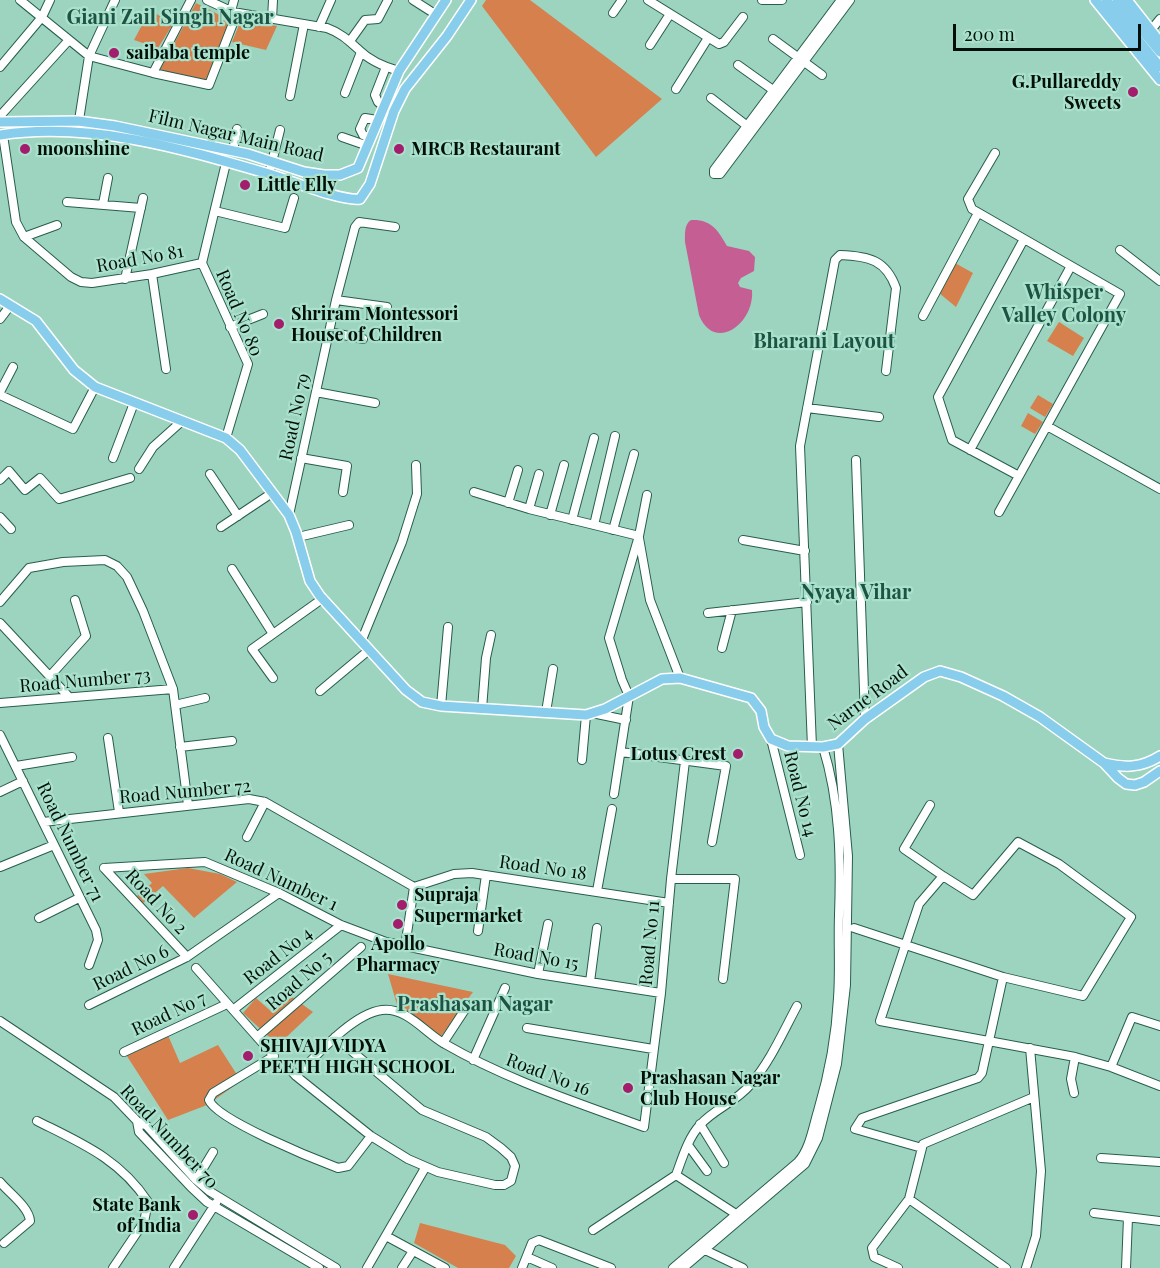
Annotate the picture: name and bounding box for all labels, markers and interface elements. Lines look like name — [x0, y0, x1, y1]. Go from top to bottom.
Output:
district label: Giani Zail Singh Nagar — [66, 6, 274, 30]
scale bar — [956, 12, 1144, 50]
text: 200 m — [964, 22, 1015, 46]
place label: saibaba temple — [126, 42, 250, 64]
marker: saibaba temple — [107, 46, 121, 60]
place label: G.Pullareddy Sweets — [1012, 71, 1121, 113]
marker: G.Pullareddy Sweets — [1126, 85, 1140, 99]
street label: Film Nagar Main Road — [146, 105, 326, 167]
place label: moonshine — [37, 138, 130, 160]
place label: MRCB Restaurant — [411, 138, 561, 160]
marker: moonshine — [18, 142, 32, 156]
marker: MRCB Restaurant — [392, 142, 406, 156]
place label: Little Elly — [257, 174, 337, 196]
marker: Little Elly — [238, 178, 252, 192]
street label: Road No 81 — [95, 241, 185, 277]
street label: Road No 80 — [211, 266, 267, 360]
district label: Whisper Valley Colony — [1002, 281, 1126, 328]
place label: Shriram Montessori House of Children — [291, 303, 458, 346]
marker: Shriram Montessori House of Children — [272, 317, 286, 331]
district label: Bharani Layout — [753, 330, 895, 354]
street label: Road No 79 — [275, 371, 315, 463]
district label: Nyaya Vihar — [801, 581, 911, 605]
street label: Narne Road — [824, 661, 912, 735]
street label: Road Number 73 — [19, 665, 151, 697]
place label: Lotus Crest — [631, 743, 726, 765]
marker: Lotus Crest — [731, 747, 745, 761]
street label: Road No 14 — [779, 749, 821, 839]
street label: Road Number 72 — [118, 775, 252, 809]
street label: Road Number 71 — [32, 779, 108, 905]
street label: Road Number 1 — [221, 844, 341, 916]
street label: Road No 18 — [498, 851, 588, 885]
street label: Road No 2 — [121, 865, 191, 939]
place label: Supraja Supermarket — [414, 884, 523, 926]
marker: Supraja Supermarket — [395, 898, 409, 912]
street label: Road No 11 — [636, 899, 664, 987]
marker: Apollo Pharmacy — [391, 917, 405, 931]
street label: Road No 4 — [239, 923, 317, 989]
place label: Apollo Pharmacy — [356, 933, 440, 976]
street label: Road No 15 — [492, 939, 580, 975]
street label: Road No 6 — [90, 940, 172, 996]
street label: Road No 5 — [262, 947, 336, 1015]
street label: Road No 7 — [128, 987, 210, 1041]
district label: Prashasan Nagar — [397, 993, 553, 1017]
place label: SHIVAJI VIDYA PEETH HIGH SCHOOL — [260, 1035, 455, 1078]
marker: SHIVAJI VIDYA PEETH HIGH SCHOOL — [241, 1049, 255, 1063]
street label: Road No 16 — [503, 1049, 593, 1101]
place label: Prashasan Nagar Club House — [640, 1067, 780, 1110]
street label: Road Number 70 — [115, 1081, 223, 1193]
marker: Prashasan Nagar Club House — [621, 1081, 635, 1095]
place label: State Bank of India — [92, 1194, 181, 1236]
marker: State Bank of India — [186, 1208, 200, 1222]

